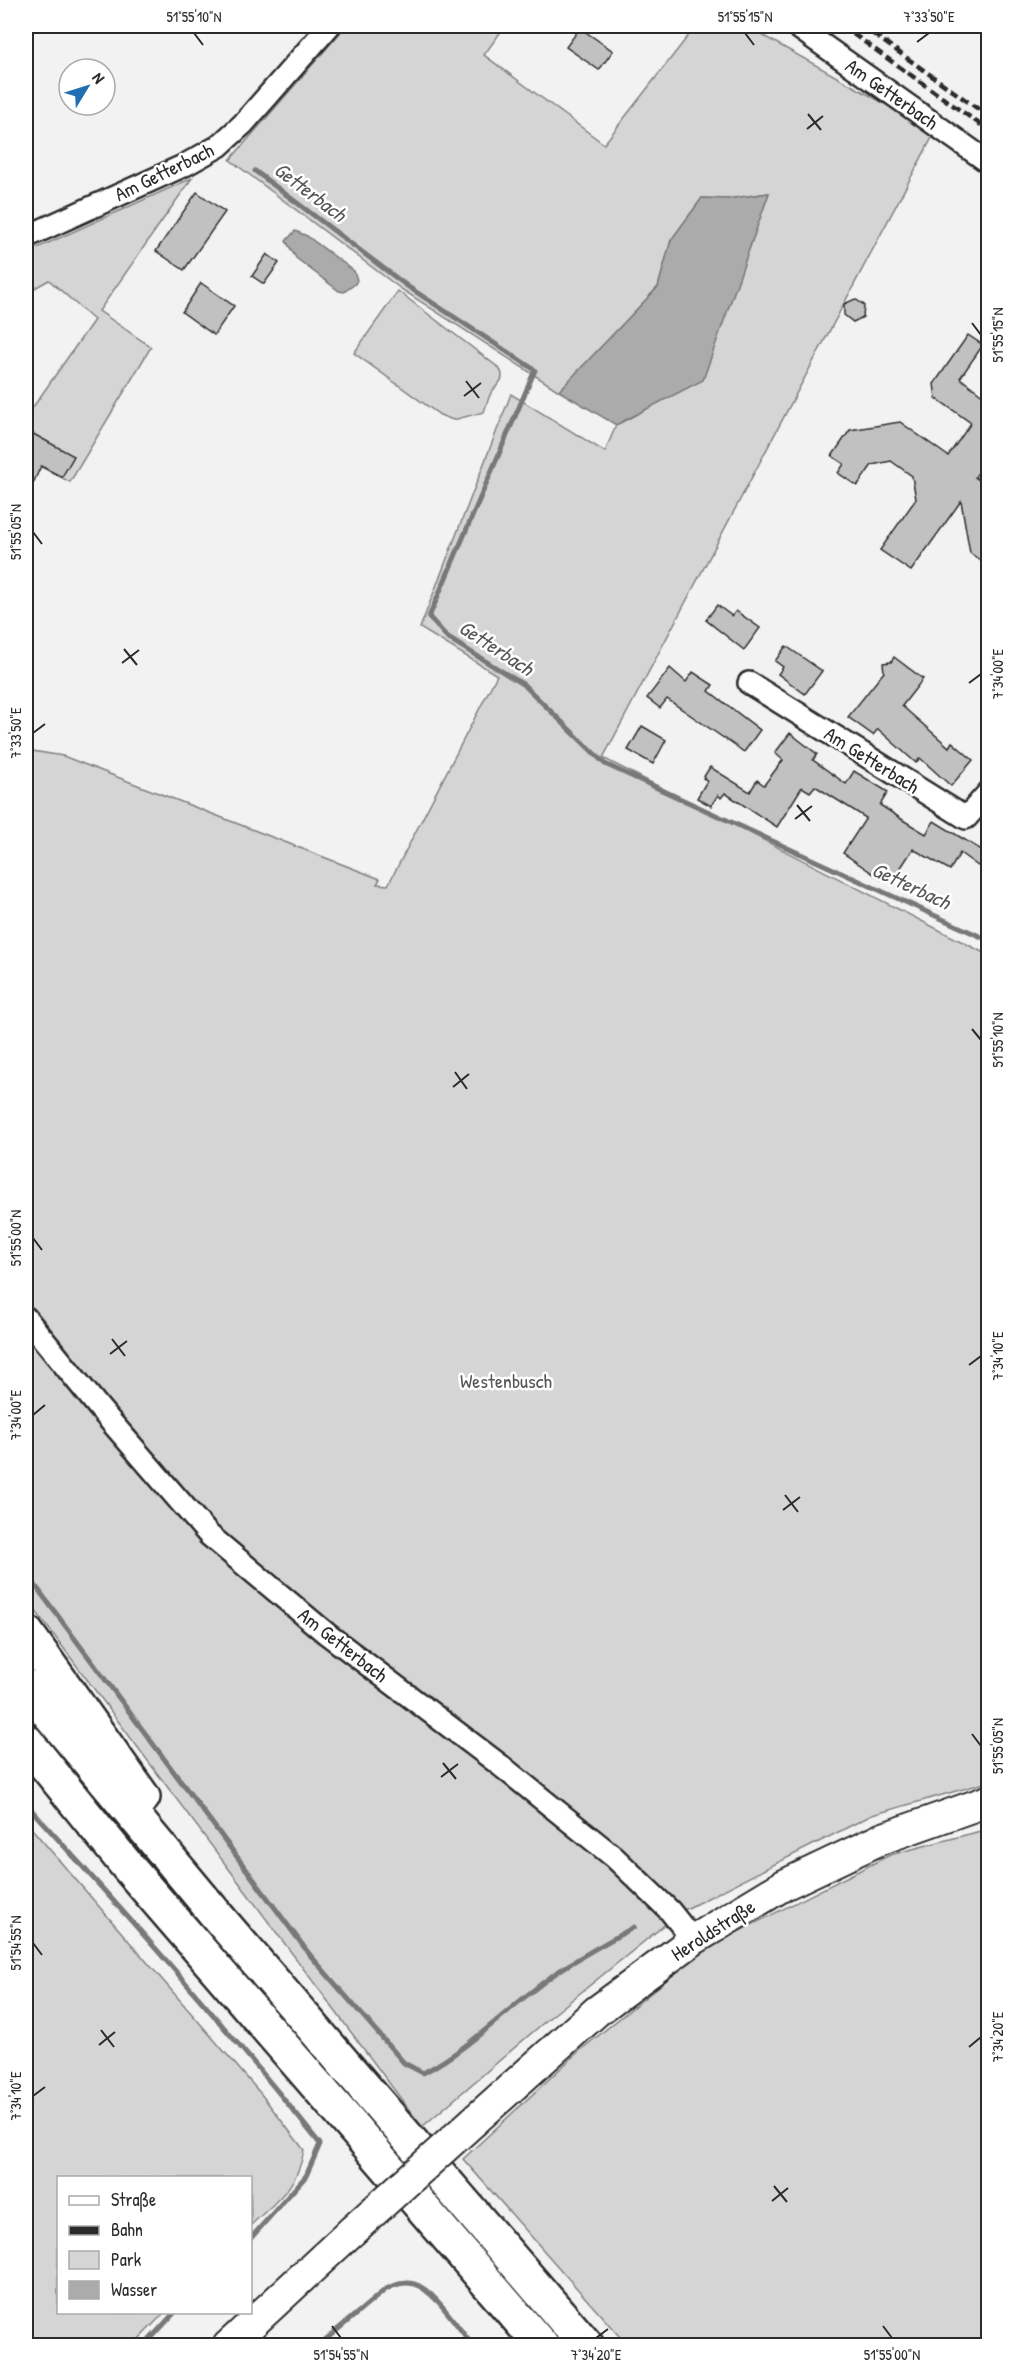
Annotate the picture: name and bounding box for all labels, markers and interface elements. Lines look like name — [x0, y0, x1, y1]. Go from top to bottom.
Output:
text: 51°55'10"N — [166, 6, 222, 27]
text: 51°55'15"N — [718, 6, 772, 27]
text: 7°33'50"E — [903, 6, 955, 27]
street label: Am Getterbach — [841, 52, 944, 135]
north arrow — [57, 57, 117, 117]
text: N — [88, 68, 110, 88]
street label: Am Getterbach — [110, 136, 218, 207]
water label: Getterbach — [268, 155, 353, 229]
text: 51°55'15"N — [987, 308, 1008, 362]
text: 51°55'05"N — [5, 504, 26, 560]
water label: Getterbach — [453, 613, 540, 683]
text: 7°34'00"E — [987, 648, 1008, 699]
text: 7°33'50"E — [5, 707, 26, 759]
street label: Am Getterbach — [820, 720, 925, 799]
water label: Getterbach — [867, 855, 956, 917]
text: 51°55'10"N — [987, 1012, 1008, 1068]
text: 51°55'00"N — [5, 1210, 26, 1266]
text: 7°34'10"E — [987, 1331, 1008, 1381]
park label: Westenbusch — [460, 1367, 552, 1394]
text: 7°34'00"E — [5, 1389, 26, 1440]
street label: Am Getterbach — [293, 1601, 394, 1688]
text: 51°55'05"N — [987, 1718, 1008, 1774]
street label: Heroldstraße — [666, 1892, 760, 1967]
text: 51°54'55"N — [5, 1916, 26, 1970]
text: 7°34'20"E — [987, 2011, 1008, 2062]
text: 7°34'10"E — [5, 2071, 26, 2121]
legend — [57, 2176, 252, 2314]
text: Straße — [111, 2187, 156, 2212]
text: Bahn — [111, 2217, 143, 2242]
text: Park — [111, 2247, 142, 2272]
text: Wasser — [111, 2277, 157, 2302]
text: 51°54'55"N — [314, 2344, 368, 2365]
text: 7°34'20"E — [571, 2344, 622, 2365]
text: 51°55'00"N — [864, 2344, 920, 2365]

